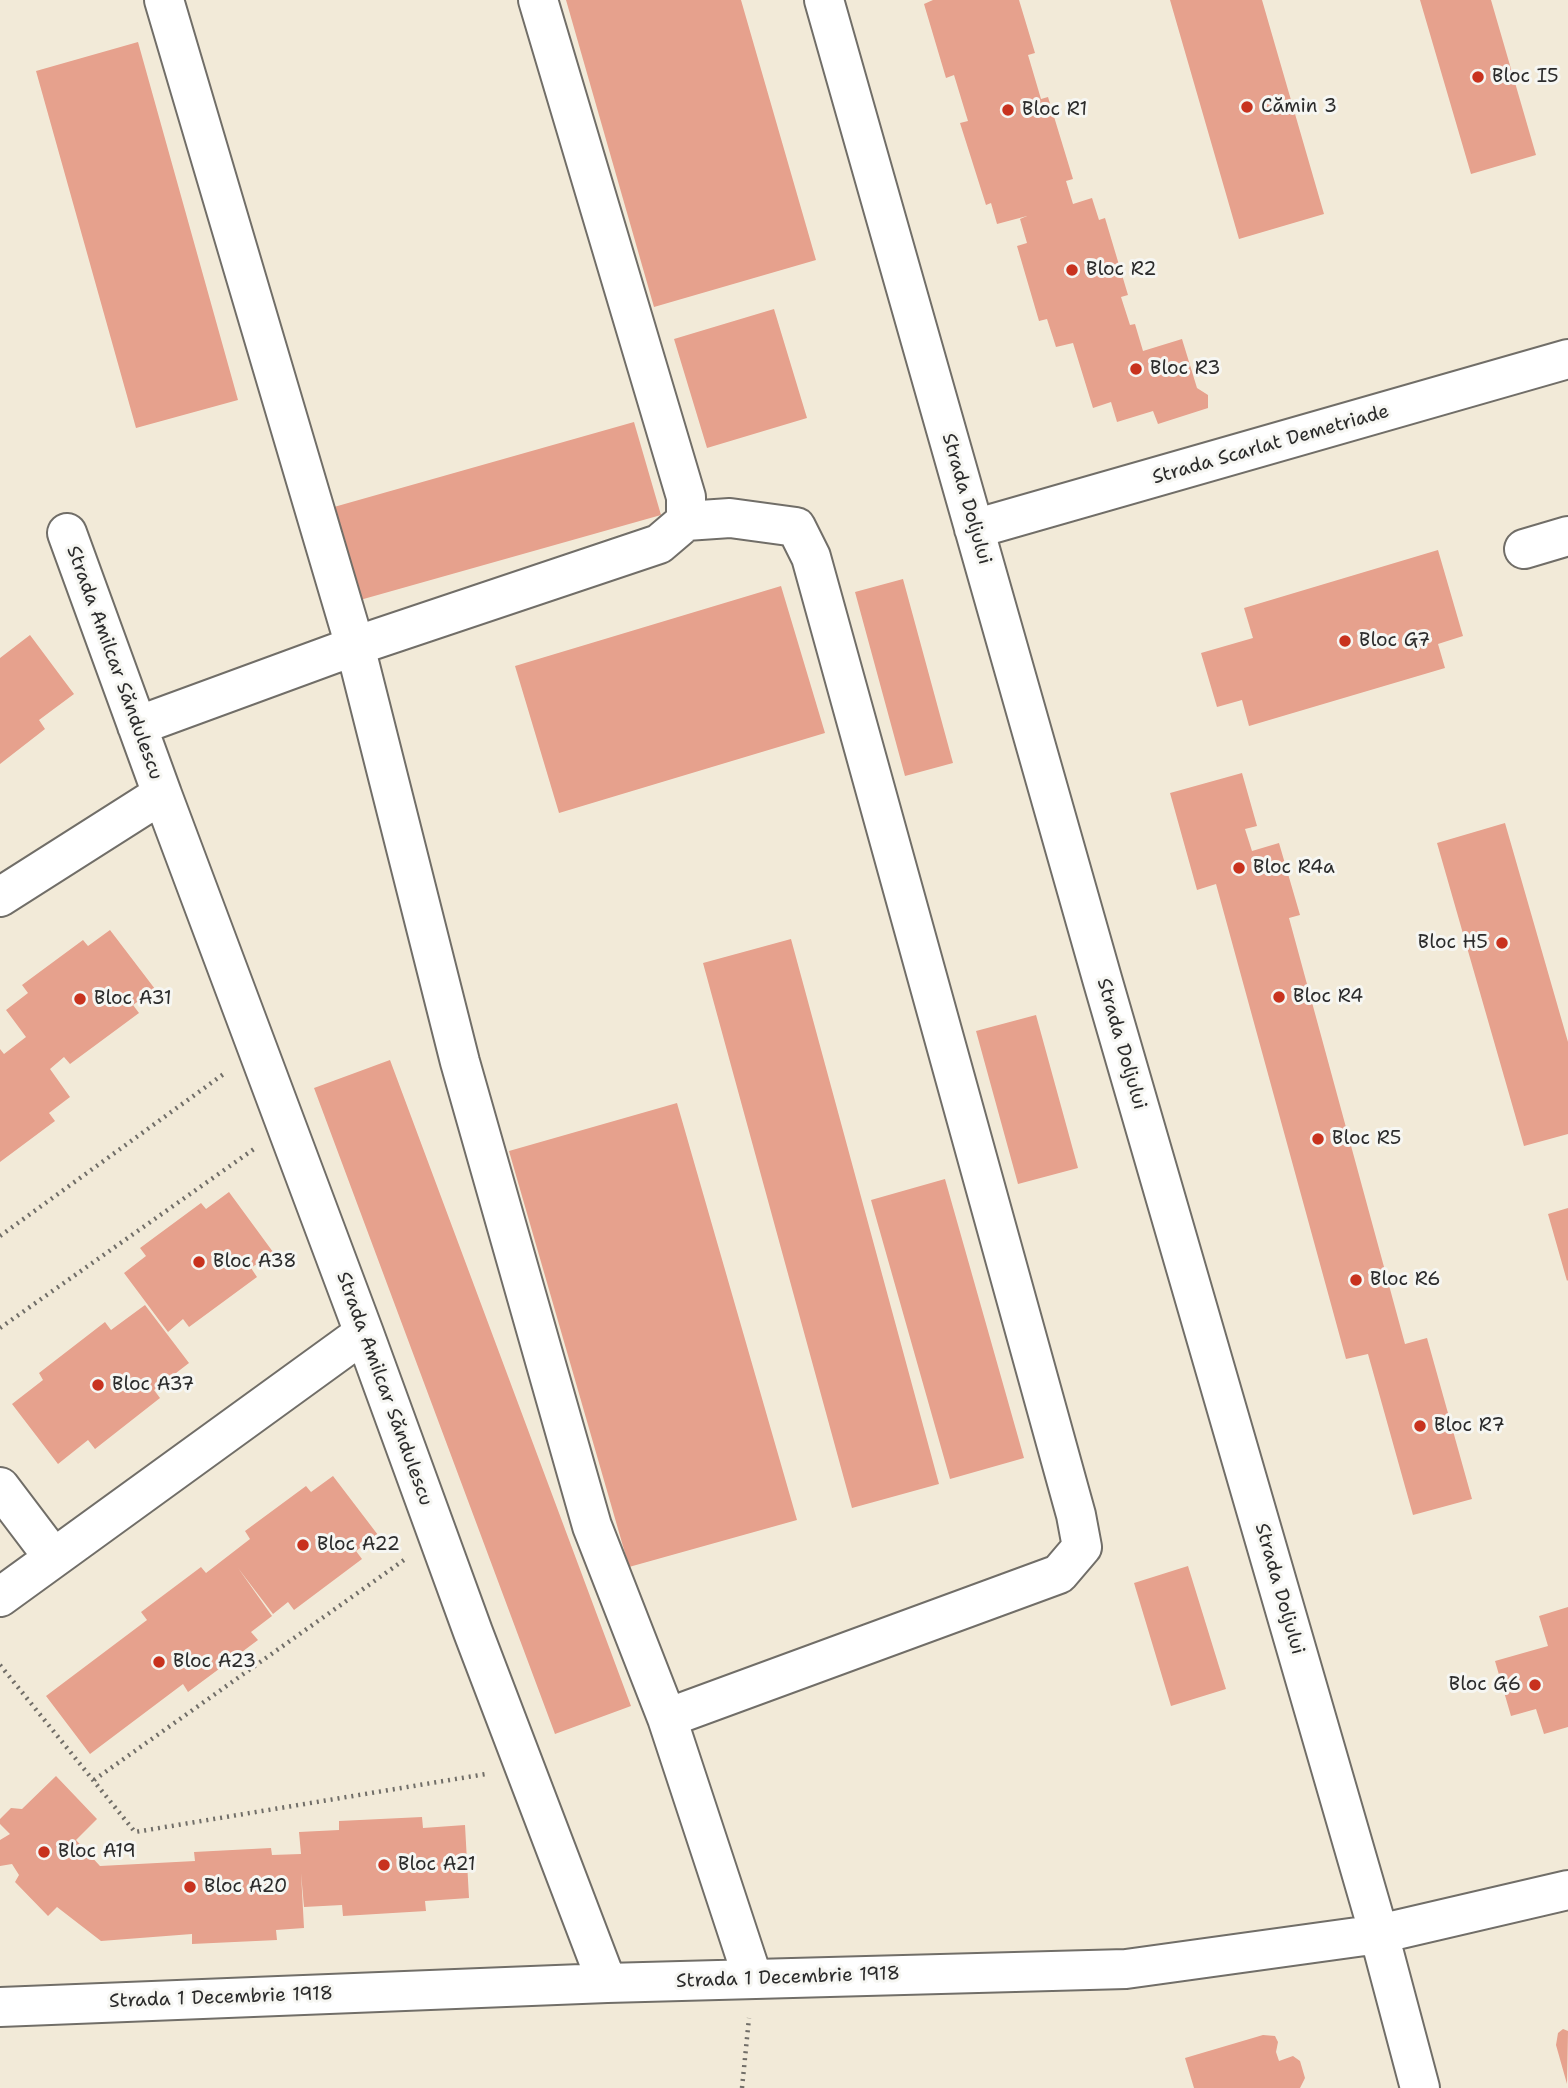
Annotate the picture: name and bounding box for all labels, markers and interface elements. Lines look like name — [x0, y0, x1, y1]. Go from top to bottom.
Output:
place label: Bloc I5 — [1492, 66, 1559, 88]
marker: Bloc I5 — [1470, 69, 1486, 85]
place label: Cămin 3 — [1261, 96, 1337, 118]
place label: Bloc R1 — [1022, 99, 1087, 121]
marker: Cămin 3 — [1239, 99, 1255, 115]
marker: Bloc R1 — [1000, 102, 1016, 118]
place label: Bloc R2 — [1086, 259, 1157, 281]
marker: Bloc R2 — [1064, 262, 1080, 278]
place label: Bloc R3 — [1150, 358, 1221, 380]
marker: Bloc R3 — [1128, 361, 1144, 377]
street label: Strada Scarlat Demetriade — [1150, 400, 1392, 490]
street label: Strada Doljului — [936, 431, 996, 567]
street label: Strada Amilcar Săndulescu — [61, 543, 167, 783]
place label: Bloc G7 — [1359, 630, 1430, 652]
marker: Bloc G7 — [1337, 633, 1353, 649]
place label: Bloc R4a — [1253, 857, 1335, 879]
marker: Bloc R4a — [1231, 860, 1247, 876]
place label: Bloc H5 — [1418, 932, 1488, 954]
marker: Bloc H5 — [1494, 935, 1510, 951]
street label: Strada Doljului — [1091, 976, 1151, 1112]
place label: Bloc R4 — [1293, 986, 1363, 1008]
place label: Bloc A31 — [94, 988, 172, 1010]
marker: Bloc R4 — [1271, 989, 1287, 1005]
marker: Bloc A31 — [72, 991, 88, 1007]
place label: Bloc R5 — [1332, 1128, 1402, 1150]
marker: Bloc R5 — [1310, 1131, 1326, 1147]
place label: Bloc A38 — [213, 1251, 296, 1273]
marker: Bloc A38 — [191, 1254, 207, 1270]
street label: Strada Amilcar Săndulescu — [331, 1269, 437, 1509]
place label: Bloc R6 — [1370, 1269, 1441, 1291]
marker: Bloc R6 — [1348, 1272, 1364, 1288]
place label: Bloc A37 — [112, 1374, 194, 1396]
marker: Bloc A37 — [90, 1377, 106, 1393]
place label: Bloc R7 — [1434, 1415, 1505, 1437]
marker: Bloc R7 — [1412, 1418, 1428, 1434]
street label: Strada Doljului — [1249, 1521, 1309, 1657]
place label: Bloc A22 — [317, 1534, 400, 1556]
marker: Bloc A22 — [295, 1537, 311, 1553]
place label: Bloc A23 — [173, 1651, 256, 1673]
marker: Bloc A23 — [151, 1654, 167, 1670]
place label: Bloc G6 — [1449, 1674, 1521, 1696]
marker: Bloc G6 — [1527, 1677, 1543, 1693]
place label: Bloc A19 — [58, 1841, 136, 1863]
marker: Bloc A19 — [36, 1844, 52, 1860]
place label: Bloc A21 — [398, 1854, 476, 1876]
marker: Bloc A21 — [376, 1857, 392, 1873]
place label: Bloc A20 — [204, 1876, 287, 1898]
marker: Bloc A20 — [182, 1879, 198, 1895]
street label: Strada 1 Decembrie 1918 — [676, 1963, 900, 1993]
street label: Strada 1 Decembrie 1918 — [109, 1983, 333, 2013]

